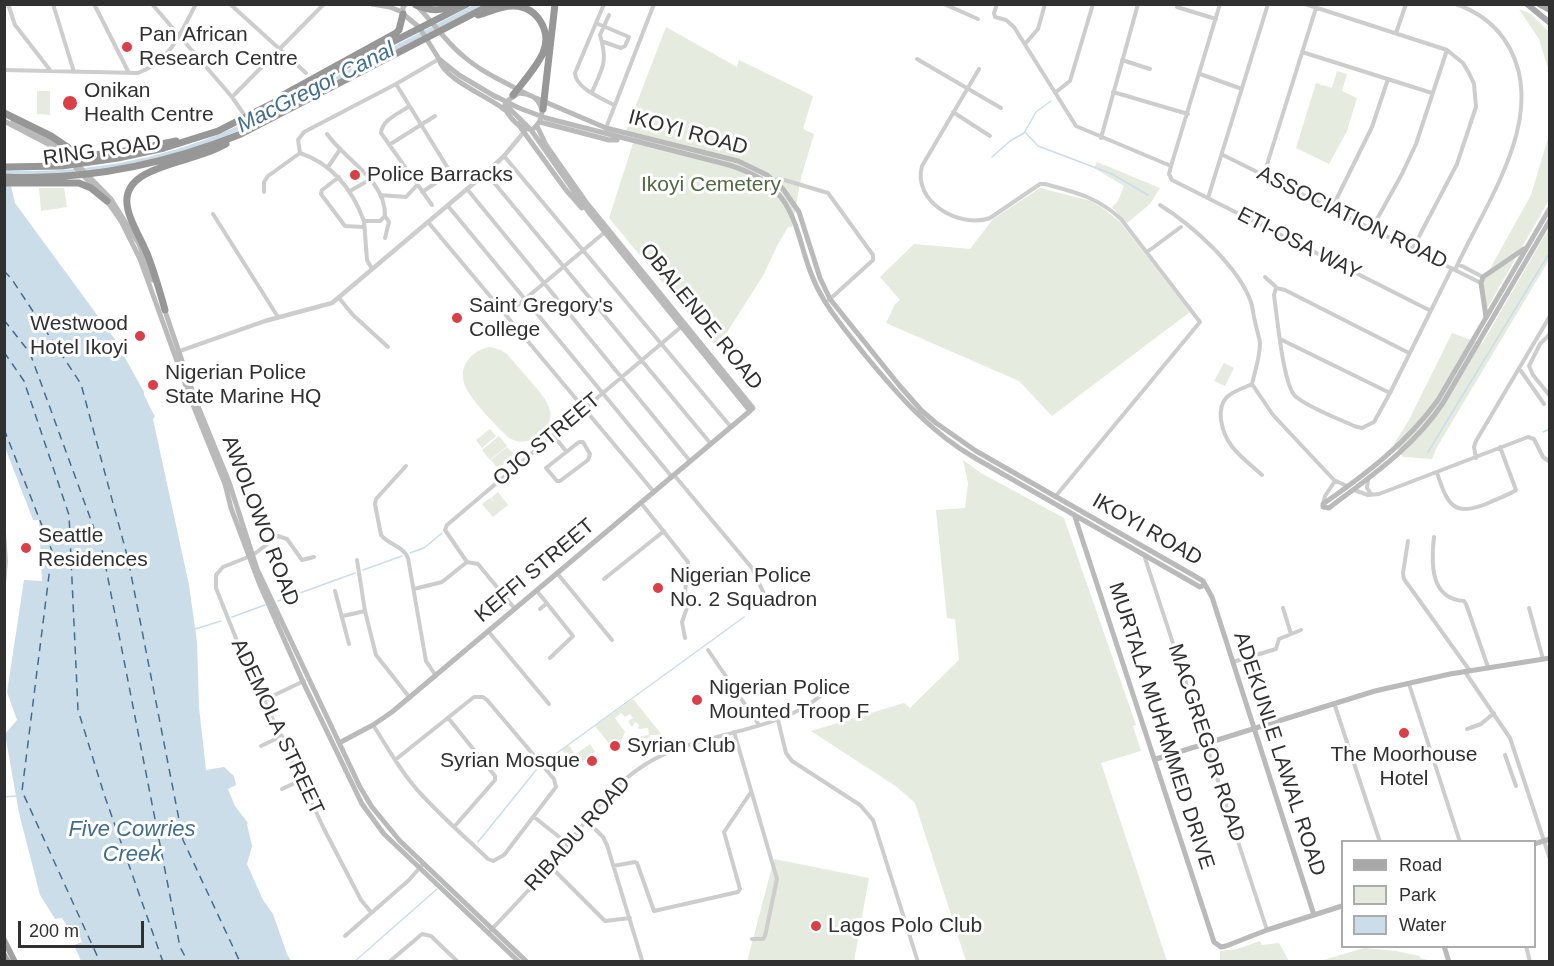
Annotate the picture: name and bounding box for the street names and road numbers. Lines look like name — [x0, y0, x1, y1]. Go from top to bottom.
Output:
street label: IKOYI ROAD — [626, 105, 750, 161]
street label: RING ROAD — [41, 130, 163, 172]
street label: ASSOCIATION ROAD — [1253, 161, 1451, 275]
street label: ETI-OSA WAY — [1233, 202, 1365, 286]
street label: OBALENDE ROAD — [634, 239, 768, 395]
street label: OJO STREET — [488, 388, 606, 492]
street label: AWOLOWO ROAD — [216, 432, 304, 610]
street label: IKOYI ROAD — [1088, 488, 1206, 572]
street label: KEFFI STREET — [470, 514, 600, 628]
street label: MURTALA MUHAMMED DRIVE — [1103, 579, 1219, 873]
street label: ADEKUNLE LAWAL ROAD — [1228, 629, 1330, 879]
street label: ADEMOLA STREET — [225, 635, 329, 819]
street label: MACGREGOR ROAD — [1162, 641, 1250, 845]
street label: RIBADU ROAD — [520, 771, 636, 897]

